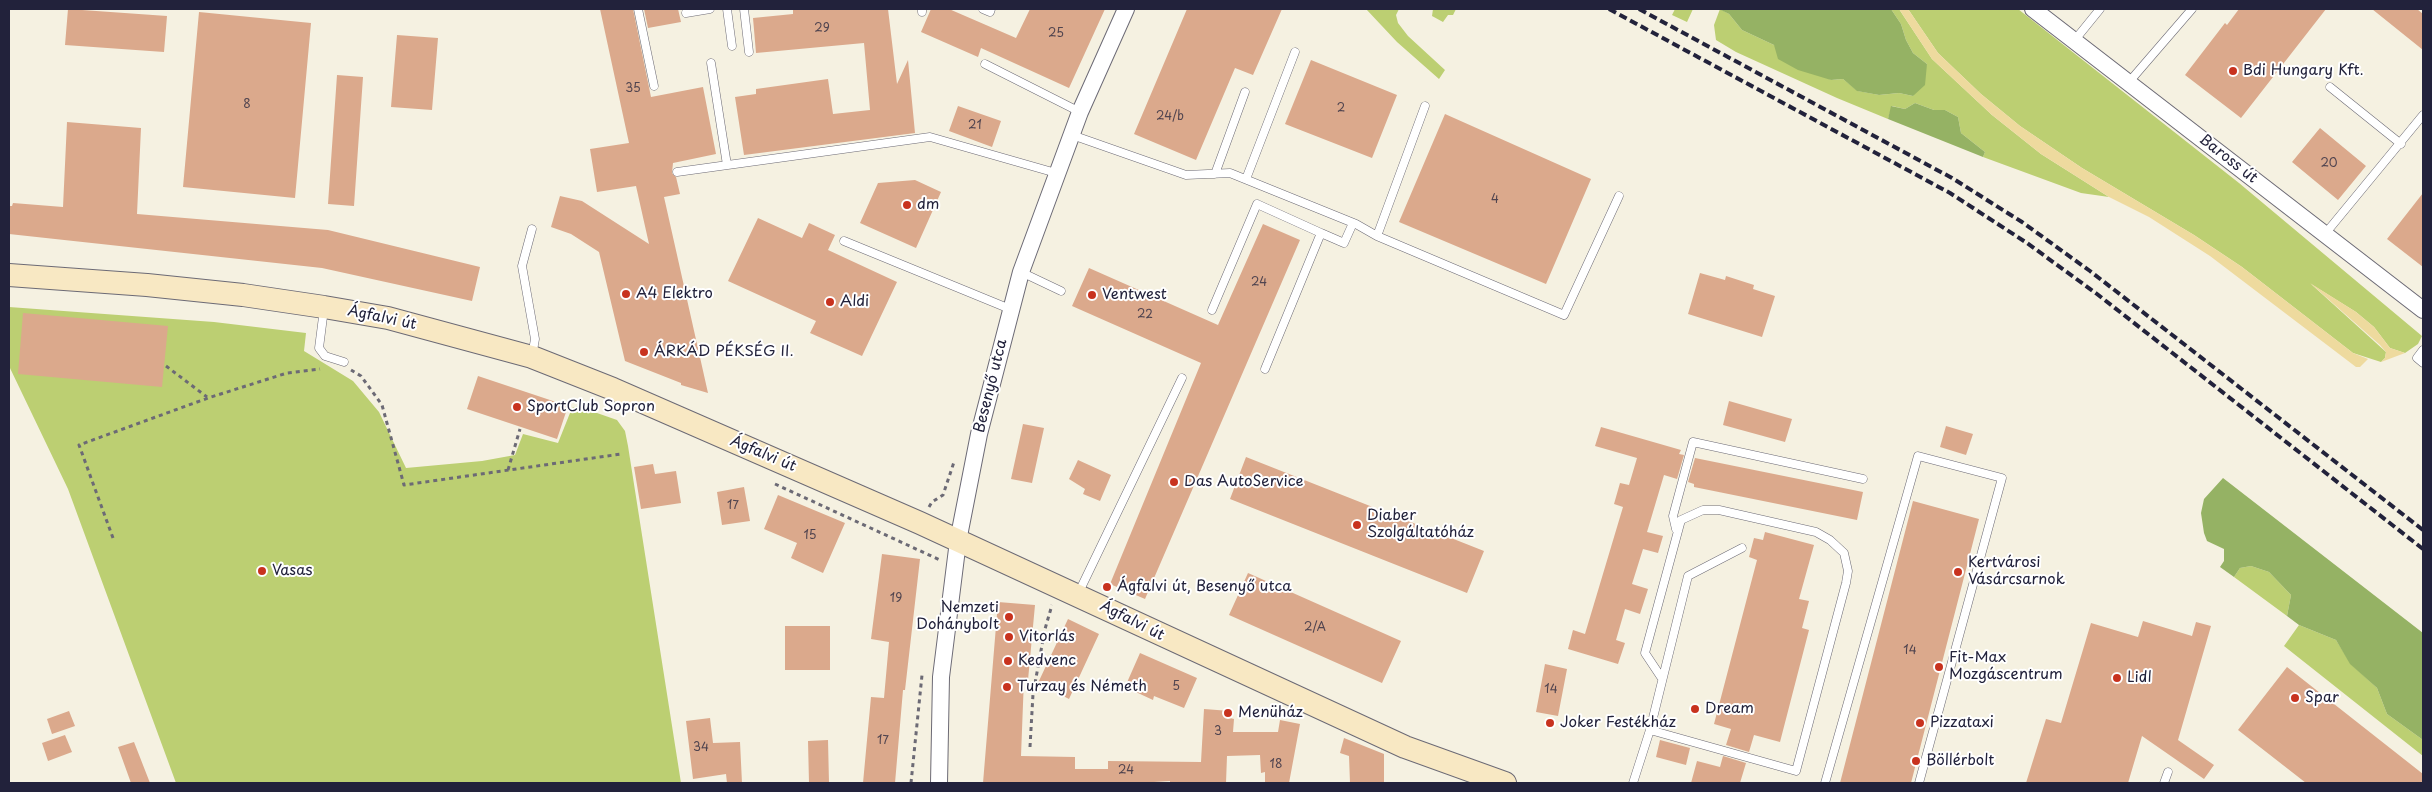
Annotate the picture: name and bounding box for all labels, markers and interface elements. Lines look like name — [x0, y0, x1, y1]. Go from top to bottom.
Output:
house number: 29 — [814, 22, 830, 36]
house number: 25 — [1048, 27, 1064, 41]
place label: Bdi Hungary Kft. — [2243, 62, 2364, 80]
marker: Bdi Hungary Kft. — [2227, 65, 2239, 77]
house number: 35 — [625, 82, 641, 96]
house number: 8 — [243, 98, 251, 112]
house number: 2 — [1337, 102, 1345, 116]
house number: 24/b — [1156, 110, 1184, 124]
house number: 21 — [968, 119, 982, 133]
street label: Baross út — [2195, 131, 2261, 187]
house number: 20 — [2320, 157, 2338, 171]
house number: 4 — [1491, 193, 1499, 207]
place label: dm — [917, 196, 939, 214]
marker: dm — [901, 199, 913, 211]
house number: 24 — [1251, 276, 1267, 290]
place label: A4 Elektro — [636, 285, 713, 303]
place label: Ventwest — [1102, 286, 1167, 304]
marker: A4 Elektro — [620, 288, 632, 300]
marker: Ventwest — [1086, 289, 1098, 301]
place label: Aldi — [840, 293, 869, 311]
marker: Aldi — [824, 296, 836, 308]
street label: Ágfalvi út — [346, 302, 418, 334]
house number: 22 — [1137, 308, 1153, 322]
street label: Besenyő utca — [971, 337, 1011, 435]
place label: ÁRKÁD PÉKSÉG II. — [654, 343, 794, 361]
marker: ÁRKÁD PÉKSÉG II. — [638, 346, 650, 358]
place label: SportClub Sopron — [527, 398, 655, 416]
marker: SportClub Sopron — [511, 401, 523, 413]
street label: Ágfalvi út — [727, 432, 799, 476]
place label: Das AutoService — [1184, 473, 1304, 491]
marker: Das AutoService — [1168, 476, 1180, 488]
house number: 17 — [727, 499, 739, 513]
place label: Diaber Szolgáltatóház — [1367, 507, 1474, 542]
marker: Diaber Szolgáltatóház — [1351, 519, 1363, 531]
house number: 15 — [803, 529, 817, 543]
place label: Kertvárosi Vásárcsarnok — [1968, 554, 2065, 589]
place label: Vasas — [272, 562, 312, 580]
marker: Vasas — [256, 565, 268, 577]
marker: Kertvárosi Vásárcsarnok — [1952, 566, 1964, 578]
place label: Ágfalvi út, Besenyő utca — [1117, 578, 1292, 596]
marker: Ágfalvi út, Besenyő utca — [1101, 581, 1113, 593]
house number: 19 — [890, 592, 902, 606]
street label: Ágfalvi út — [1097, 597, 1167, 645]
place label: Nemzeti Dohánybolt — [916, 599, 999, 634]
marker: Nemzeti Dohánybolt — [1003, 611, 1015, 623]
house number: 2/A — [1304, 621, 1326, 635]
place label: Vitorlás — [1019, 628, 1075, 646]
marker: Vitorlás — [1003, 631, 1015, 643]
house number: 14 — [1903, 644, 1917, 658]
place label: Fit-Max Mozgáscentrum — [1949, 649, 2063, 684]
place label: Kedvenc — [1018, 652, 1076, 670]
marker: Kedvenc — [1002, 655, 1014, 667]
marker: Fit-Max Mozgáscentrum — [1933, 661, 1945, 673]
place label: Lidl — [2127, 669, 2152, 687]
marker: Lidl — [2111, 672, 2123, 684]
place label: Turzay és Németh — [1017, 678, 1147, 696]
house number: 5 — [1172, 680, 1180, 694]
marker: Turzay és Németh — [1001, 681, 1013, 693]
house number: 14 — [1544, 683, 1558, 697]
place label: Spar — [2305, 689, 2339, 707]
marker: Spar — [2289, 692, 2301, 704]
place label: Dream — [1705, 700, 1754, 718]
marker: Dream — [1689, 703, 1701, 715]
place label: Menüház — [1238, 704, 1303, 722]
marker: Menüház — [1222, 707, 1234, 719]
place label: Joker Festékház — [1560, 714, 1676, 732]
place label: Pizzataxi — [1930, 714, 1994, 732]
marker: Joker Festékház — [1544, 717, 1556, 729]
marker: Pizzataxi — [1914, 717, 1926, 729]
house number: 3 — [1214, 725, 1222, 739]
house number: 17 — [877, 734, 889, 748]
house number: 34 — [693, 741, 709, 755]
place label: Böllérbolt — [1926, 752, 1994, 770]
marker: Böllérbolt — [1910, 755, 1922, 767]
house number: 18 — [1270, 758, 1282, 772]
house number: 24 — [1118, 764, 1134, 778]

